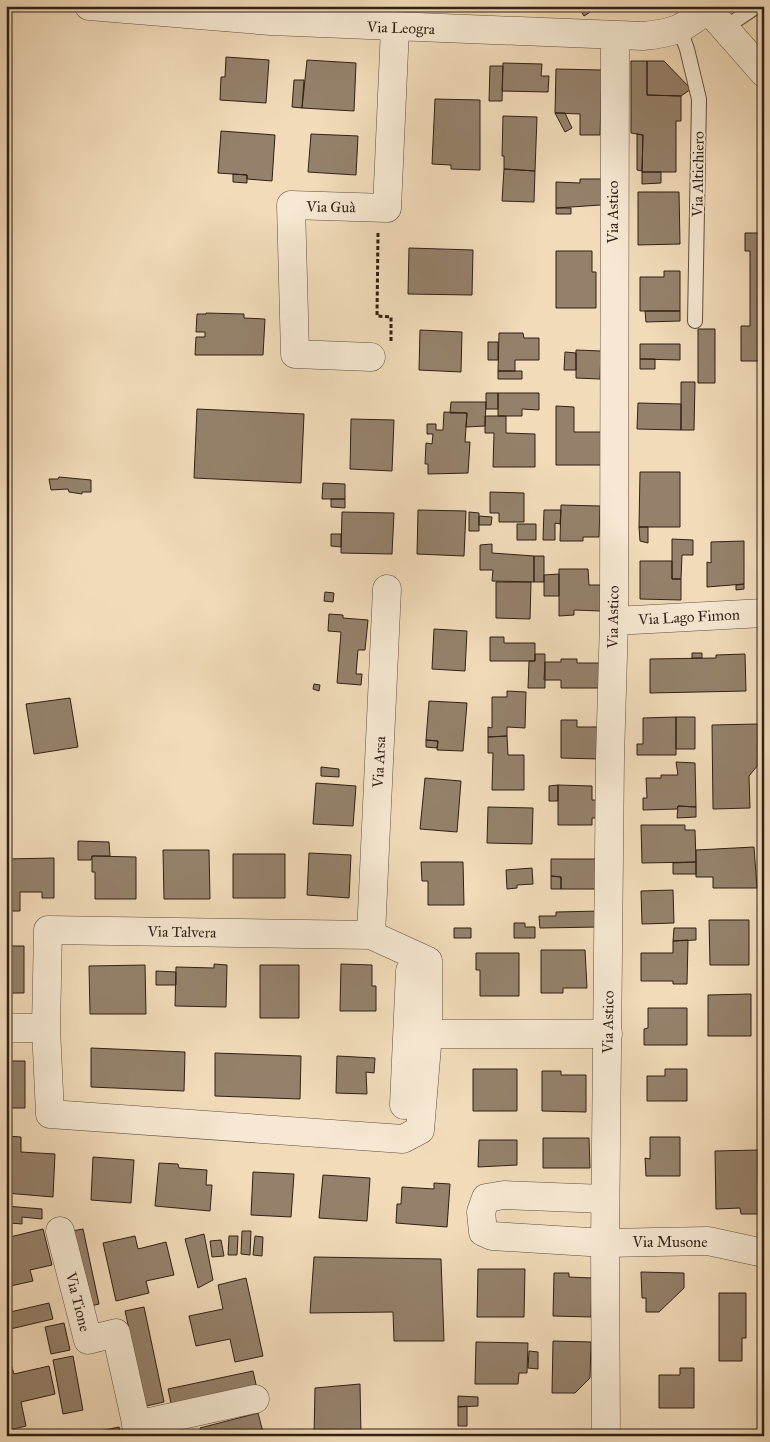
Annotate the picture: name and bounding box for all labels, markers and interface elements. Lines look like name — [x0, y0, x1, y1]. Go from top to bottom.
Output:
street label: Via Leogra — [366, 18, 436, 38]
street label: Via Altichiero — [688, 131, 708, 218]
street label: Via Astico — [604, 180, 622, 245]
street label: Via Guà — [305, 198, 357, 216]
street label: Via Astico — [603, 585, 623, 650]
street label: Via Lago Fimon — [637, 605, 740, 629]
street label: Via Arsa — [369, 735, 389, 789]
street label: Via Talvera — [146, 922, 217, 942]
street label: Via Astico — [598, 990, 618, 1055]
street label: Via Musone — [632, 1233, 707, 1251]
street label: Via Tione — [62, 1270, 94, 1334]

